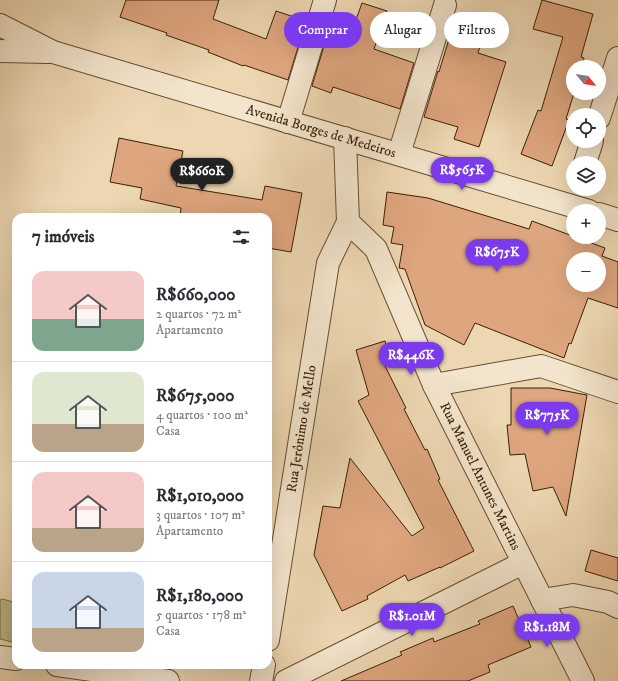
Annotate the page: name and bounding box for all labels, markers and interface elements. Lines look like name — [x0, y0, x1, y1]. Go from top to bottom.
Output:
chip: Comprar — [284, 12, 362, 48]
chip: Alugar — [370, 12, 436, 48]
chip: Filtros — [444, 12, 509, 48]
north arrow — [566, 60, 606, 100]
map controls — [566, 60, 606, 292]
street label: Avenida Borges de Medeiros — [244, 101, 399, 162]
button: locate — [566, 108, 606, 148]
button: layers — [566, 156, 606, 196]
pin: R$565K — [429, 157, 495, 191]
pin: R$660K — [169, 158, 235, 192]
text: R$565K — [440, 162, 484, 178]
text: R$660K — [179, 163, 225, 179]
button: + — [566, 204, 606, 244]
text: 7 imóveis — [32, 226, 95, 248]
icon: filters — [230, 226, 252, 248]
pin: R$675K — [464, 239, 530, 273]
text: R$675K — [475, 244, 519, 260]
button: − — [566, 252, 606, 292]
text: R$660,000 — [156, 284, 235, 306]
icon: home — [64, 287, 112, 335]
text: 2 quartos · 72 m² — [156, 306, 241, 322]
text: Apartamento — [156, 322, 223, 338]
pin: R$446K — [378, 342, 444, 376]
text: R$446K — [388, 347, 434, 363]
street label: Rua Jerônimo de Mello — [283, 363, 321, 494]
text: R$675,000 — [156, 385, 234, 407]
icon: home — [64, 388, 112, 436]
street label: Rua Manuel Antunes Martins — [435, 399, 525, 553]
pin: R$775K — [514, 402, 580, 436]
text: 4 quartos · 100 m² — [156, 407, 248, 423]
text: R$775K — [525, 407, 569, 423]
text: Casa — [156, 423, 180, 439]
text: R$1,010,000 — [156, 485, 244, 507]
icon: home — [64, 488, 112, 536]
text: 3 quartos · 107 m² — [156, 507, 245, 523]
text: Apartamento — [156, 523, 223, 539]
text: R$1,180,000 — [156, 585, 243, 607]
icon: home — [64, 588, 112, 636]
pin: R$1.01M — [375, 603, 449, 637]
text: 5 quartos · 178 m² — [156, 607, 246, 623]
text: R$1.01M — [388, 608, 436, 624]
pin: R$1.18M — [510, 614, 584, 648]
text: R$1.18M — [524, 619, 570, 635]
text: Casa — [156, 623, 180, 639]

